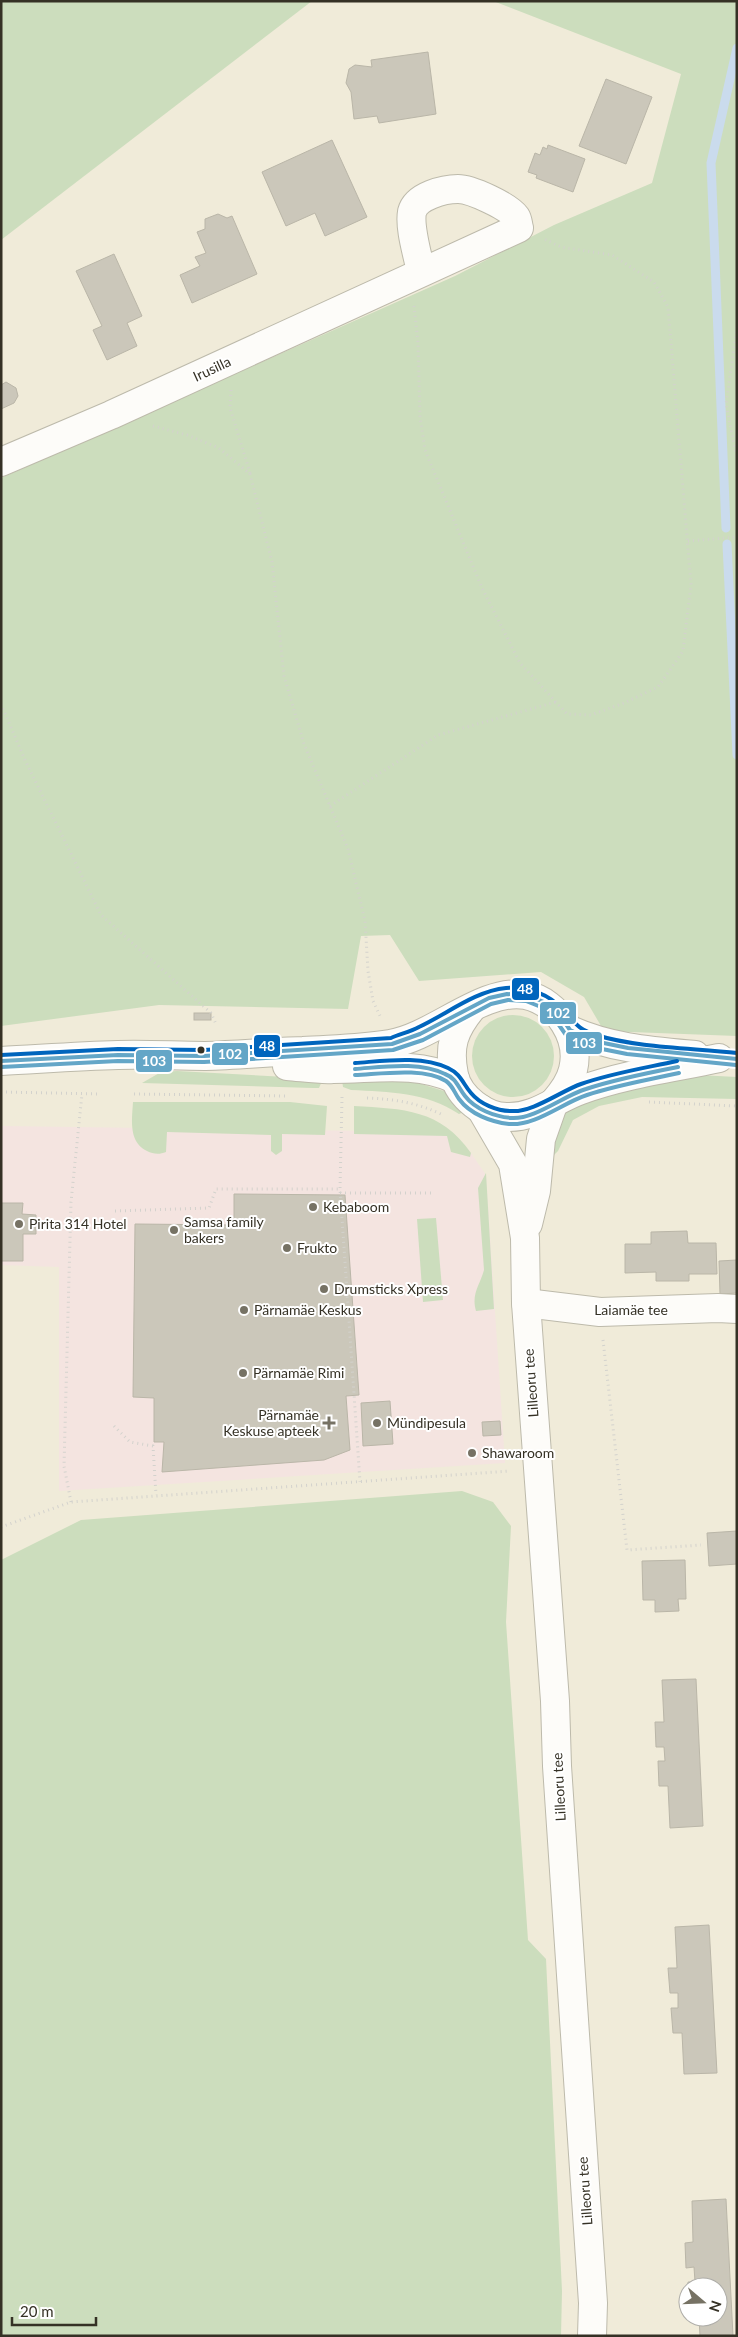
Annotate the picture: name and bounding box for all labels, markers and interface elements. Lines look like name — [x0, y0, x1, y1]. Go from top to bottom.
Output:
street label: Irusilla — [190, 352, 233, 385]
line badge: 48 — [511, 977, 540, 1001]
text: 48 — [517, 980, 533, 997]
line badge: 102 — [539, 1001, 577, 1025]
text: 102 — [546, 1004, 570, 1021]
line badge: 103 — [565, 1031, 603, 1055]
line badge: 48 — [253, 1034, 281, 1058]
text: 103 — [572, 1034, 596, 1051]
text: 48 — [259, 1037, 275, 1054]
line badge: 102 — [211, 1042, 249, 1066]
unlabelled marker — [196, 1045, 206, 1055]
text: 102 — [218, 1045, 242, 1062]
line badge: 103 — [135, 1049, 173, 1073]
text: 103 — [142, 1052, 166, 1069]
place label: Kebaboom — [323, 1198, 389, 1215]
marker: Kebaboom — [307, 1201, 319, 1213]
place label: Samsa family bakers — [184, 1213, 265, 1246]
place label: Pirita 314 Hotel — [29, 1215, 127, 1232]
marker: Pirita 314 Hotel — [13, 1218, 25, 1230]
marker: Samsa family bakers — [168, 1224, 180, 1236]
place label: Frukto — [297, 1239, 337, 1256]
marker: Frukto — [281, 1242, 293, 1254]
place label: Drumsticks Xpress — [334, 1280, 448, 1297]
marker: Drumsticks Xpress — [318, 1283, 330, 1295]
place label: Pärnamäe Keskus — [254, 1301, 362, 1318]
street label: Laiamäe tee — [594, 1301, 668, 1318]
marker: Pärnamäe Keskus — [238, 1304, 250, 1316]
street label: Lilleoru tee — [520, 1348, 541, 1418]
place label: Pärnamäe Rimi — [253, 1364, 344, 1381]
marker: Pärnamäe Rimi — [237, 1367, 249, 1379]
place label: Pärnamäe Keskuse apteek — [223, 1406, 320, 1439]
place label: Mündipesula — [387, 1414, 466, 1431]
marker: Pärnamäe Keskuse apteek — [323, 1417, 335, 1429]
marker: Mündipesula — [371, 1417, 383, 1429]
place label: Shawaroom — [482, 1444, 554, 1461]
marker: Shawaroom — [466, 1447, 478, 1459]
street label: Lilleoru tee — [548, 1752, 569, 1822]
street label: Lilleoru tee — [574, 2156, 595, 2226]
north arrow — [678, 2277, 728, 2327]
scale bar — [12, 2294, 96, 2326]
text: N — [706, 2299, 726, 2314]
text: 20 m — [20, 2302, 54, 2320]

